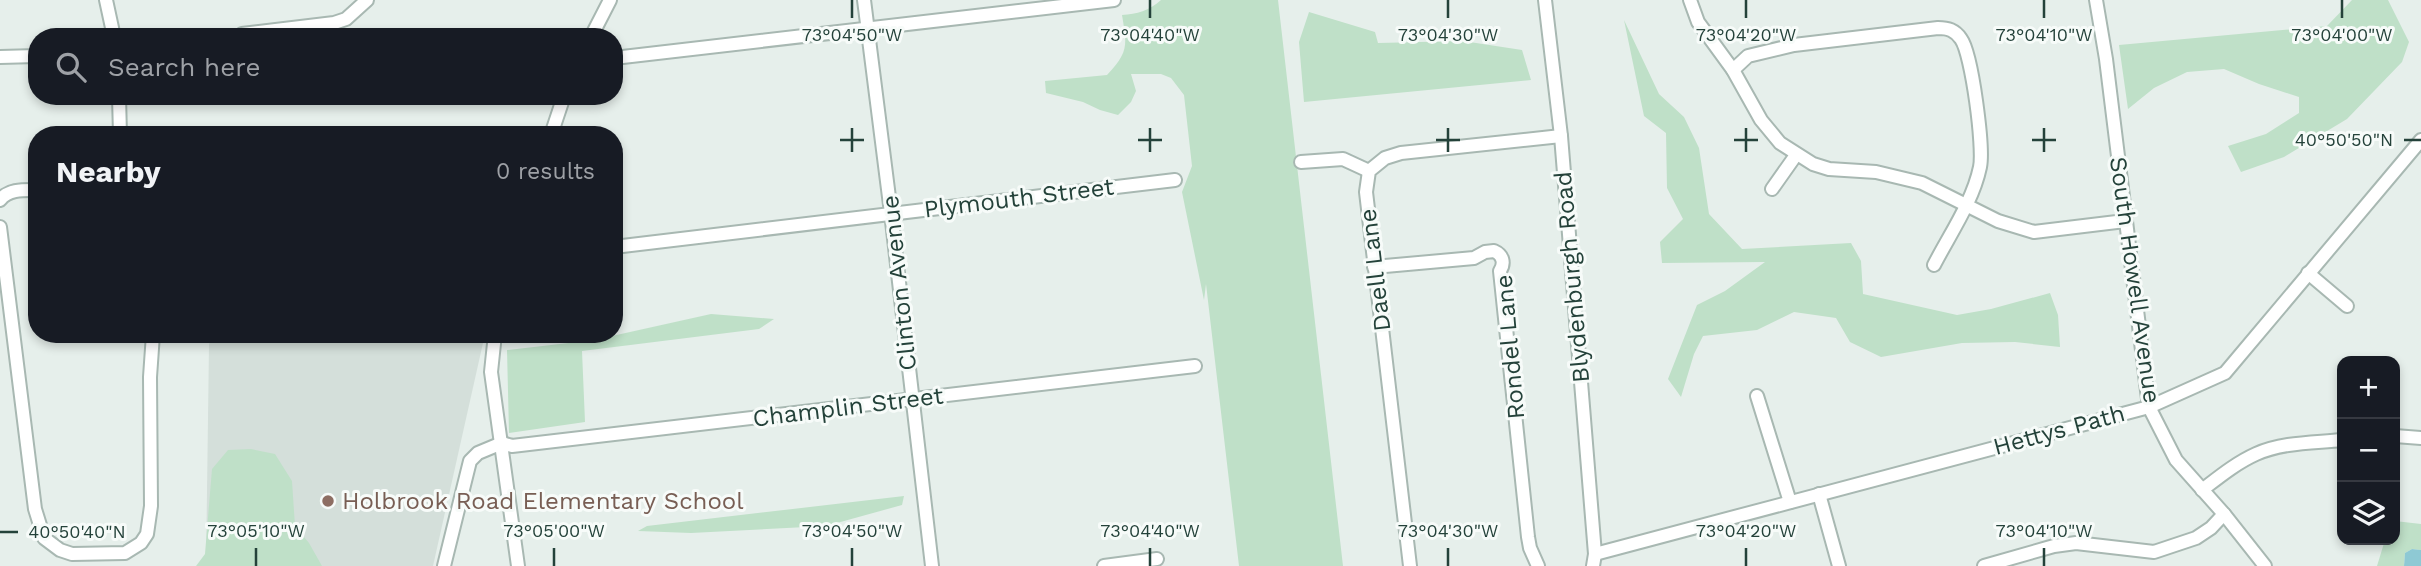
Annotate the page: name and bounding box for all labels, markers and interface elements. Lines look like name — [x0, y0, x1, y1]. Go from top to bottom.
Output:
text: 73°04'50"W — [802, 24, 902, 45]
text: 73°04'40"W — [1100, 24, 1200, 45]
text: 73°04'30"W — [1398, 24, 1498, 45]
text: 73°04'20"W — [1696, 24, 1796, 45]
text: 73°04'10"W — [1995, 24, 2093, 45]
text: 73°04'00"W — [2291, 24, 2393, 45]
search box — [28, 28, 623, 105]
icon: search — [52, 48, 90, 86]
text: Search here — [108, 52, 260, 82]
text: 40°50'50"N — [2295, 129, 2393, 150]
text: Nearby — [56, 154, 161, 189]
street label: South Howell Avenue — [2104, 155, 2166, 405]
text: 0 results — [496, 158, 595, 185]
street label: Blydenburgh Road — [1549, 170, 1595, 384]
street label: Plymouth Street — [922, 172, 1116, 224]
street label: Clinton Avenue — [876, 194, 922, 372]
street label: Daell Lane — [1354, 207, 1396, 333]
street label: Rondel Lane — [1490, 274, 1530, 420]
map controls — [2337, 356, 2400, 545]
button: + — [2337, 356, 2400, 419]
street label: Champlin Street — [751, 381, 945, 433]
street label: Hettys Path — [1990, 399, 2128, 461]
button: − — [2337, 419, 2400, 482]
button: layers — [2337, 482, 2400, 545]
place label: Holbrook Road Elementary School — [342, 487, 744, 515]
marker: Holbrook Road Elementary School — [320, 493, 336, 509]
text: 73°05'10"W — [207, 520, 305, 541]
text: 73°05'00"W — [503, 520, 605, 541]
text: 73°04'50"W — [802, 520, 902, 541]
text: 73°04'40"W — [1100, 520, 1200, 541]
text: 73°04'30"W — [1398, 520, 1498, 541]
text: 73°04'20"W — [1696, 520, 1796, 541]
text: 73°04'10"W — [1995, 520, 2093, 541]
text: 40°50'40"N — [28, 521, 126, 542]

